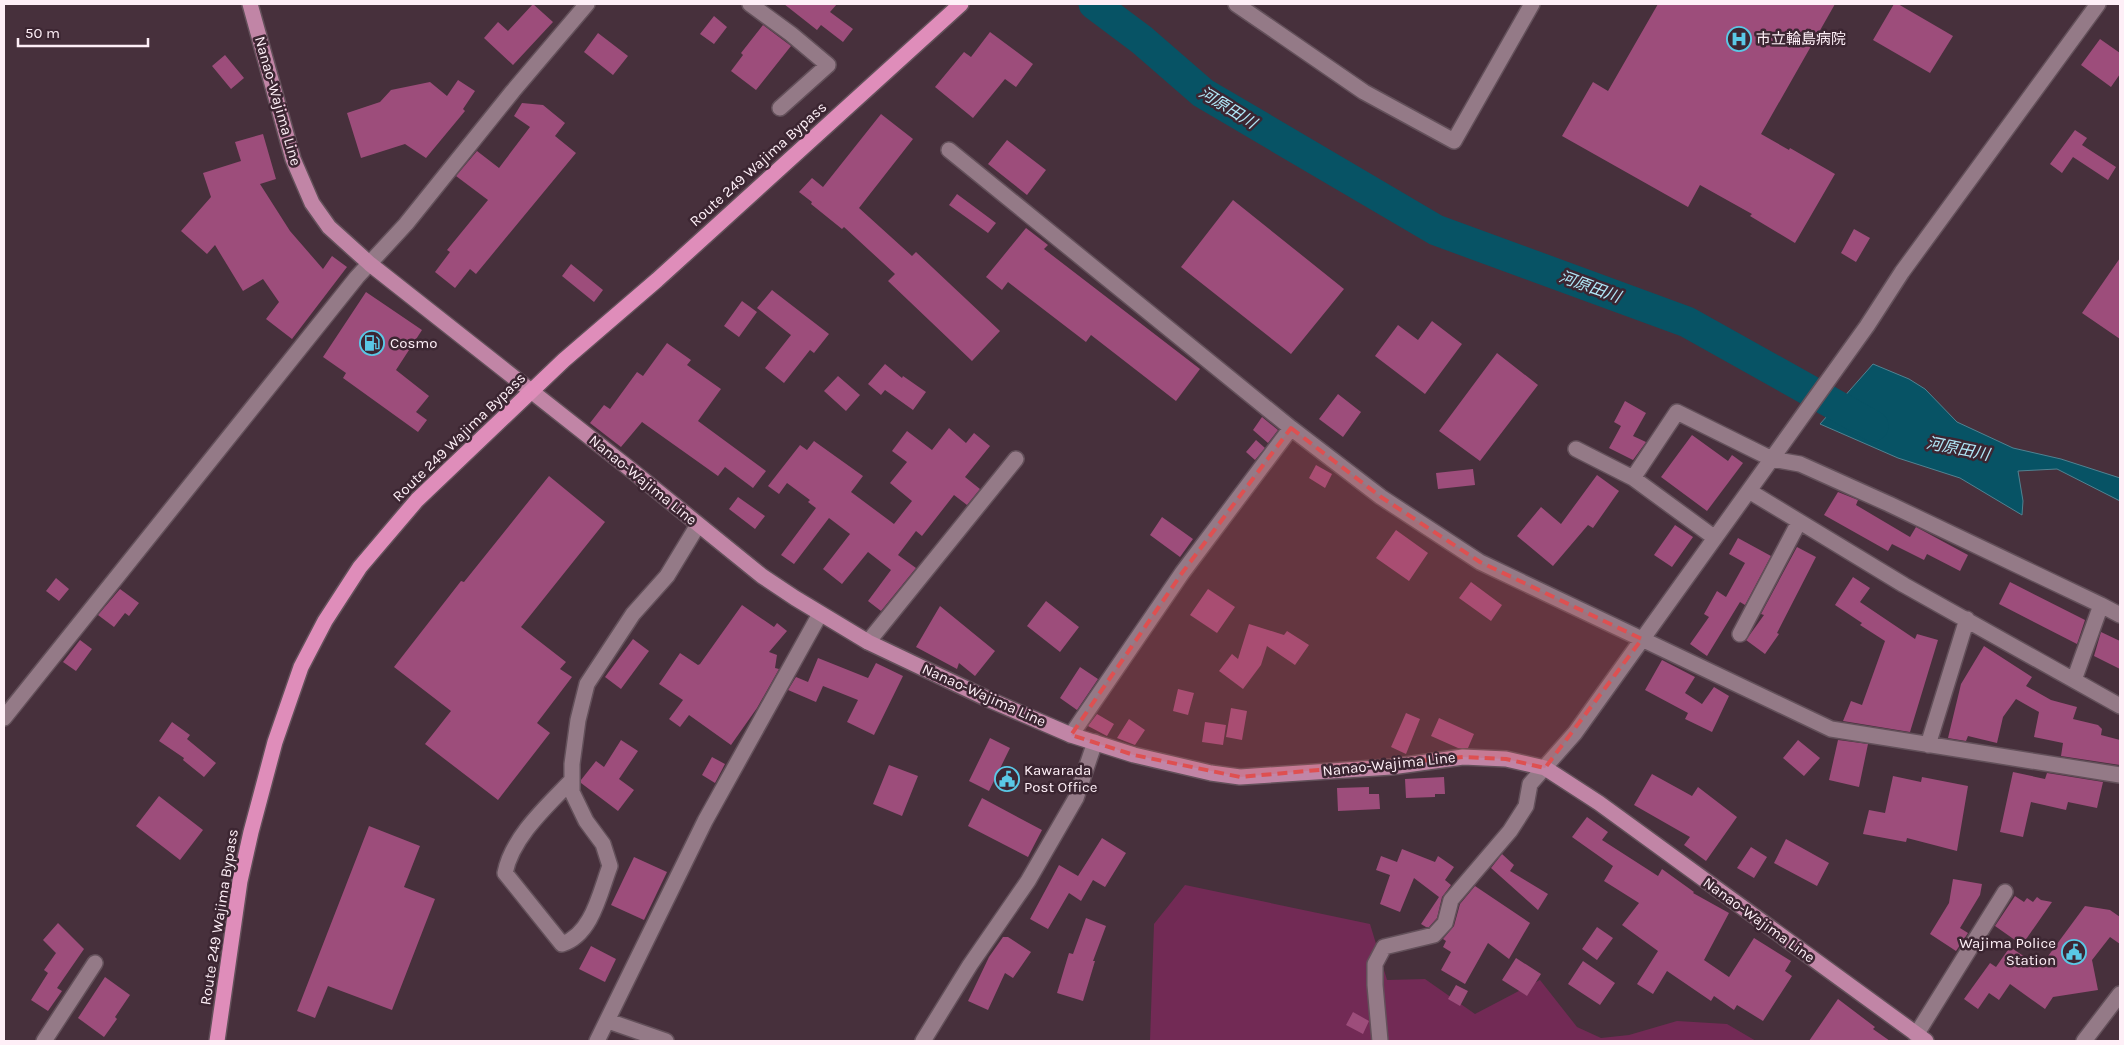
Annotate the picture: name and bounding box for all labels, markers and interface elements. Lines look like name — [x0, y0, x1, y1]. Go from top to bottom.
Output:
scale bar — [18, 15, 148, 47]
text: 50 m — [25, 24, 60, 42]
hospital icon: 市立輪島病院 — [1726, 26, 1752, 52]
place label: 市立輪島病院 — [1756, 30, 1846, 48]
street label: Nanao-Wajima Line — [251, 34, 305, 168]
water label: 河原田川 — [1196, 82, 1262, 133]
street label: Route 249 Wajima Bypass — [686, 98, 830, 230]
water label: 河原田川 — [1557, 267, 1625, 307]
fuel station icon: Cosmo — [359, 330, 385, 356]
place label: Cosmo — [390, 334, 438, 352]
street label: Route 249 Wajima Bypass — [389, 369, 529, 505]
street label: Nanao-Wajima Line — [585, 431, 701, 529]
water label: 河原田川 — [1925, 433, 1993, 464]
street label: Nanao-Wajima Line — [919, 660, 1049, 730]
street label: Nanao-Wajima Line — [1322, 748, 1456, 780]
place label: Kawarada Post Office — [1024, 761, 1097, 796]
public building icon: Kawarada Post Office — [994, 766, 1020, 792]
street label: Route 249 Wajima Bypass — [196, 828, 242, 1006]
street label: Nanao-Wajima Line — [1700, 873, 1818, 967]
place label: Wajima Police Station — [1959, 934, 2056, 969]
public building icon: Wajima Police Station — [2061, 939, 2087, 965]

